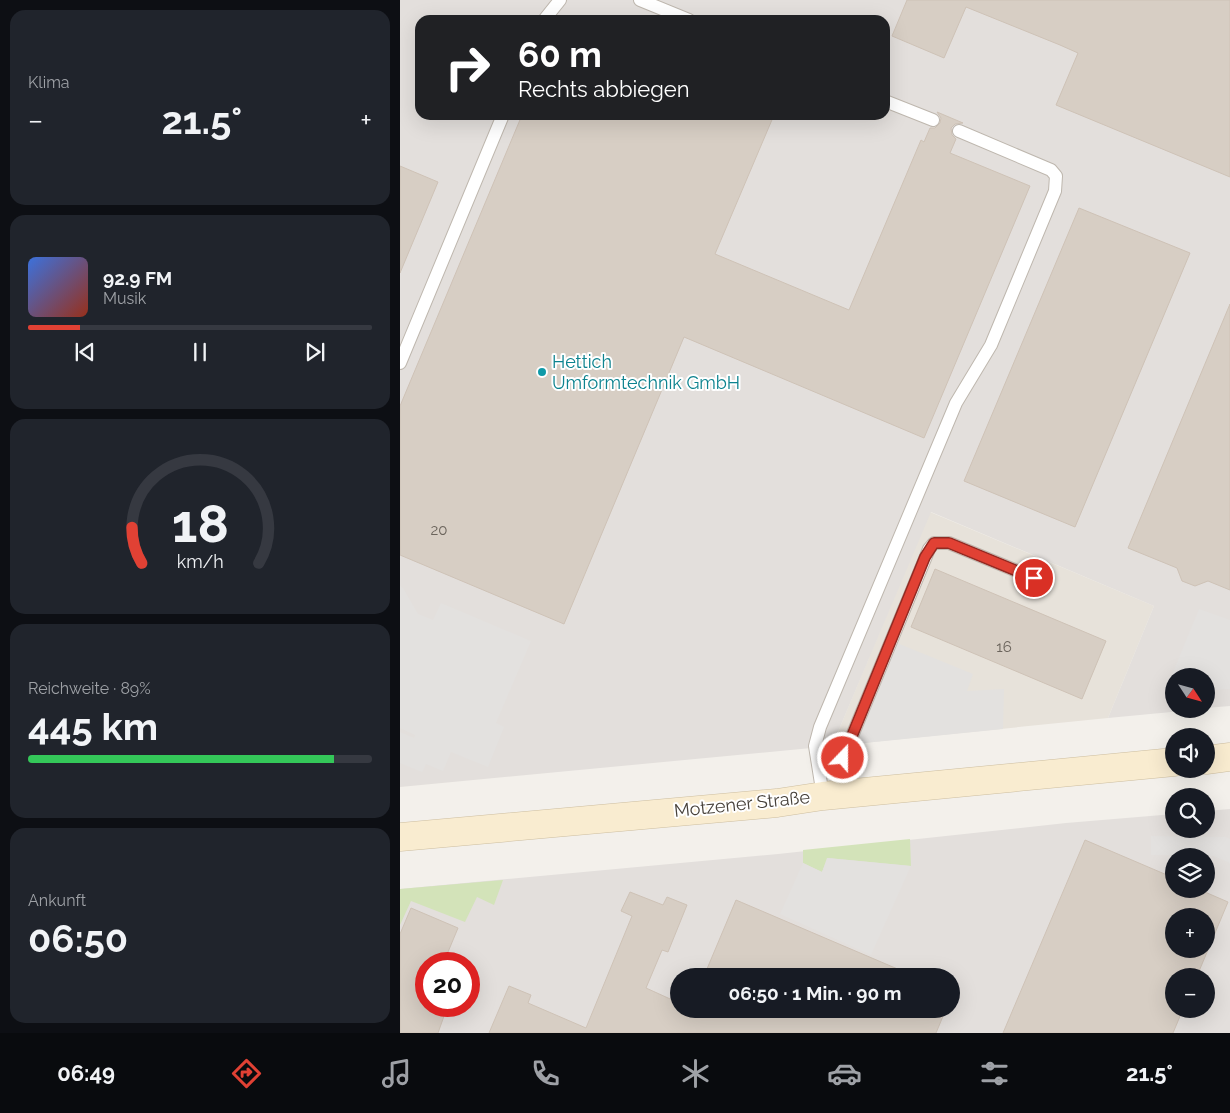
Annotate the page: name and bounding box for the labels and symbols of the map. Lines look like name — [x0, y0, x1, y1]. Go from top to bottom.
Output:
place label: Hettich Umformtechnik GmbH — [552, 351, 740, 393]
marker: Hettich Umformtechnik GmbH — [536, 366, 548, 378]
house number: 20 — [431, 521, 448, 539]
pin — [1013, 557, 1055, 599]
house number: 16 — [996, 638, 1012, 656]
north arrow — [1165, 668, 1215, 718]
position arrow — [816, 731, 868, 783]
street label: Motzener Straße — [673, 786, 811, 821]
speed limit sign: 20 — [415, 952, 480, 1017]

